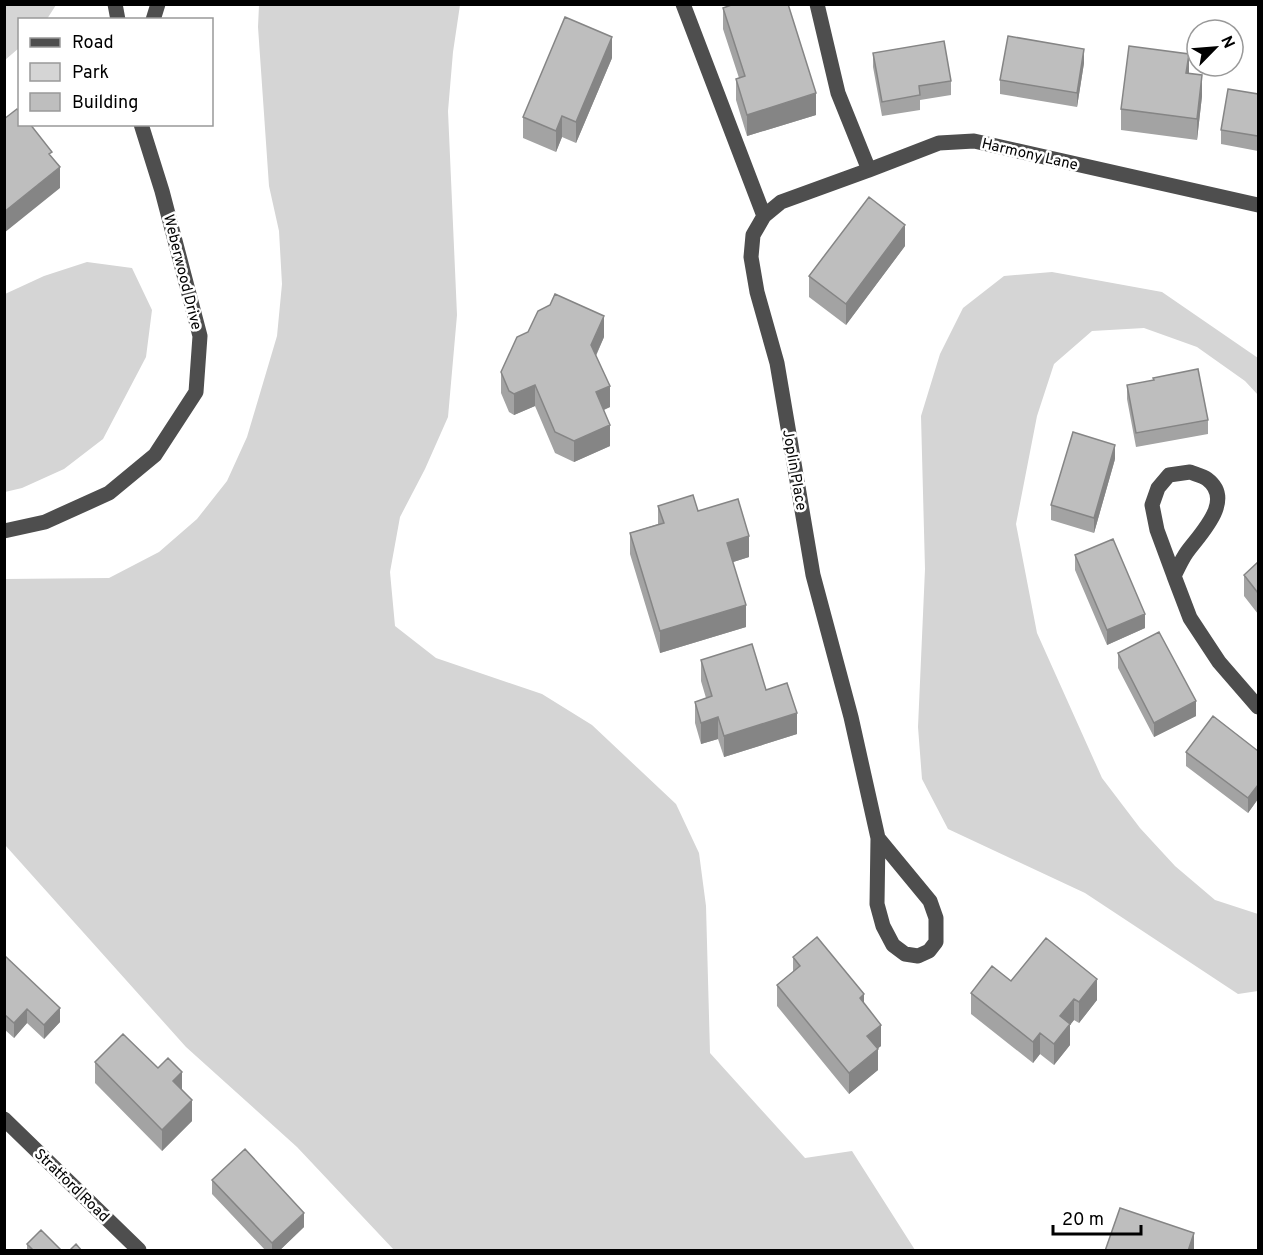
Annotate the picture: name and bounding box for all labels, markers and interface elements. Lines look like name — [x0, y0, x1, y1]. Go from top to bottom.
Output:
legend — [18, 18, 213, 126]
north arrow — [1185, 18, 1245, 78]
text: Road — [72, 32, 114, 55]
text: N — [1215, 33, 1238, 52]
text: Park — [72, 62, 109, 85]
text: Building — [72, 92, 138, 115]
street label: Harmony Lane — [980, 135, 1080, 176]
street label: Weberwood Drive — [158, 213, 205, 332]
street label: Joplin Place — [777, 428, 810, 512]
street label: Stratford Road — [29, 1145, 113, 1227]
scale bar — [1053, 1198, 1142, 1236]
text: 20 m — [1062, 1209, 1104, 1232]

